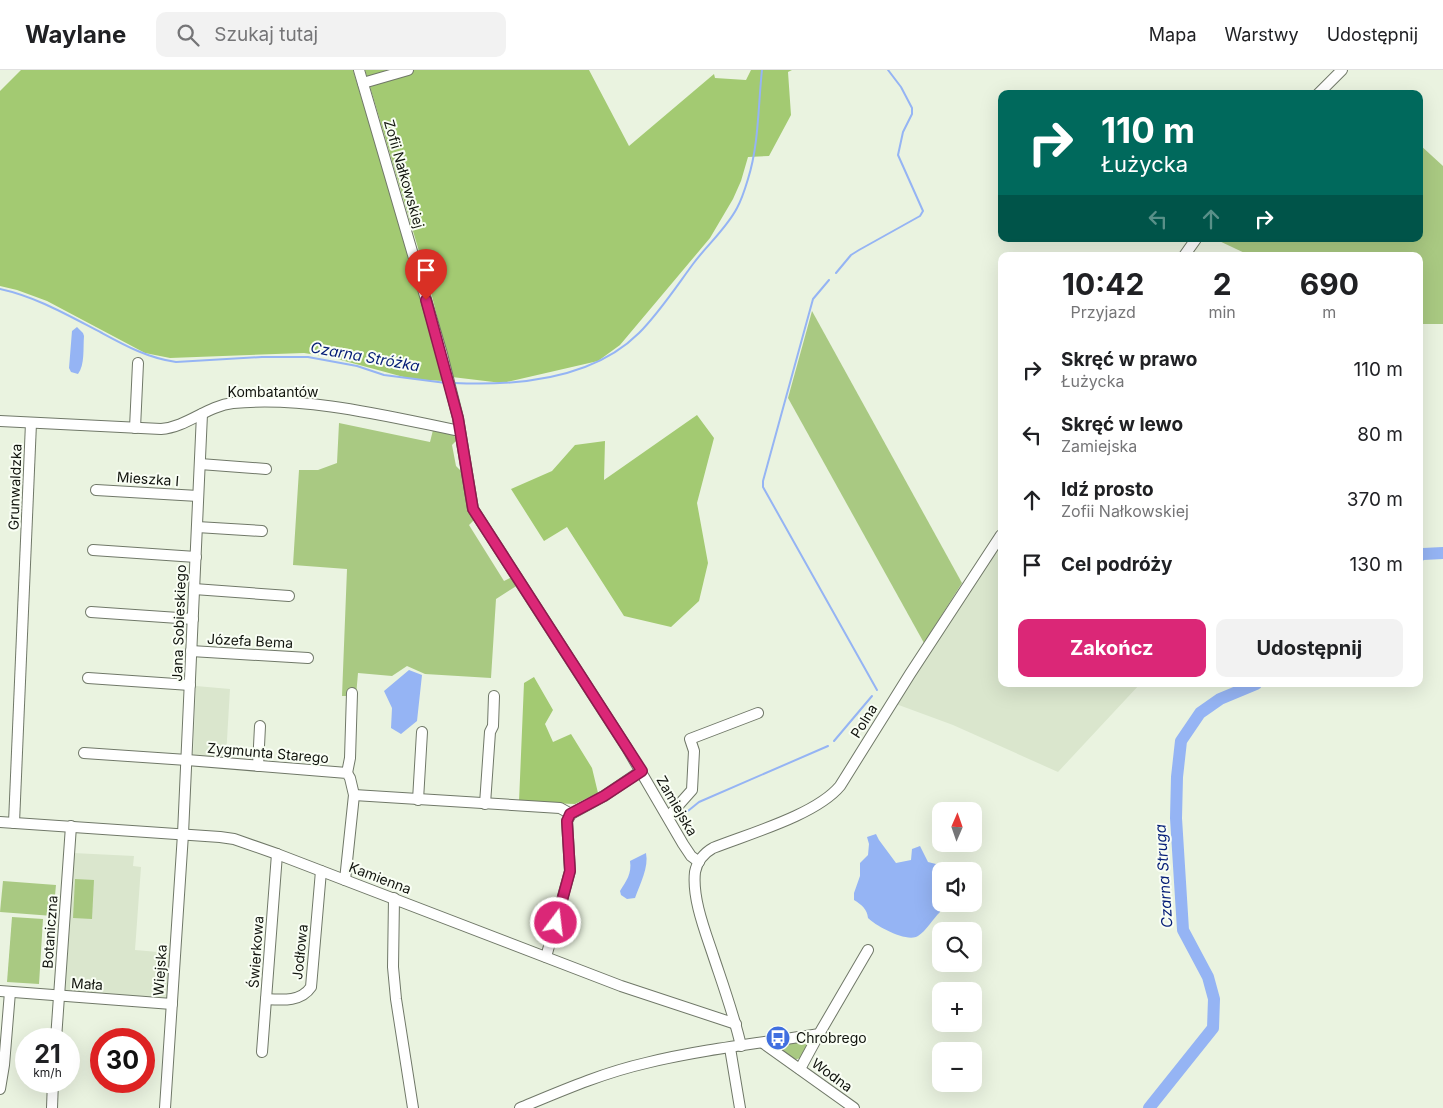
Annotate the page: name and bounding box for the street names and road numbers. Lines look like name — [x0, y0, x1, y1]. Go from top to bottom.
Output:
street label: Zofii Nałkowskiej — [381, 118, 428, 230]
street label: Kombatantów — [228, 383, 318, 400]
street label: Grunwaldzka — [4, 443, 25, 531]
street label: Mieszka I — [116, 468, 180, 489]
street label: Jana Sobieskiego — [168, 564, 189, 682]
street label: Józefa Bema — [207, 630, 293, 651]
street label: Polna — [847, 701, 881, 741]
street label: Zygmunta Starego — [207, 739, 330, 766]
street label: Zamiejska — [653, 773, 701, 839]
street label: Kamienna — [347, 858, 414, 897]
street label: Botaniczna — [38, 895, 61, 969]
street label: Świerkowa — [244, 915, 267, 989]
street label: Jodłowa — [288, 923, 311, 981]
street label: Wiejska — [149, 944, 170, 996]
street label: Mała — [71, 974, 103, 993]
street label: Wodna — [809, 1054, 856, 1095]

